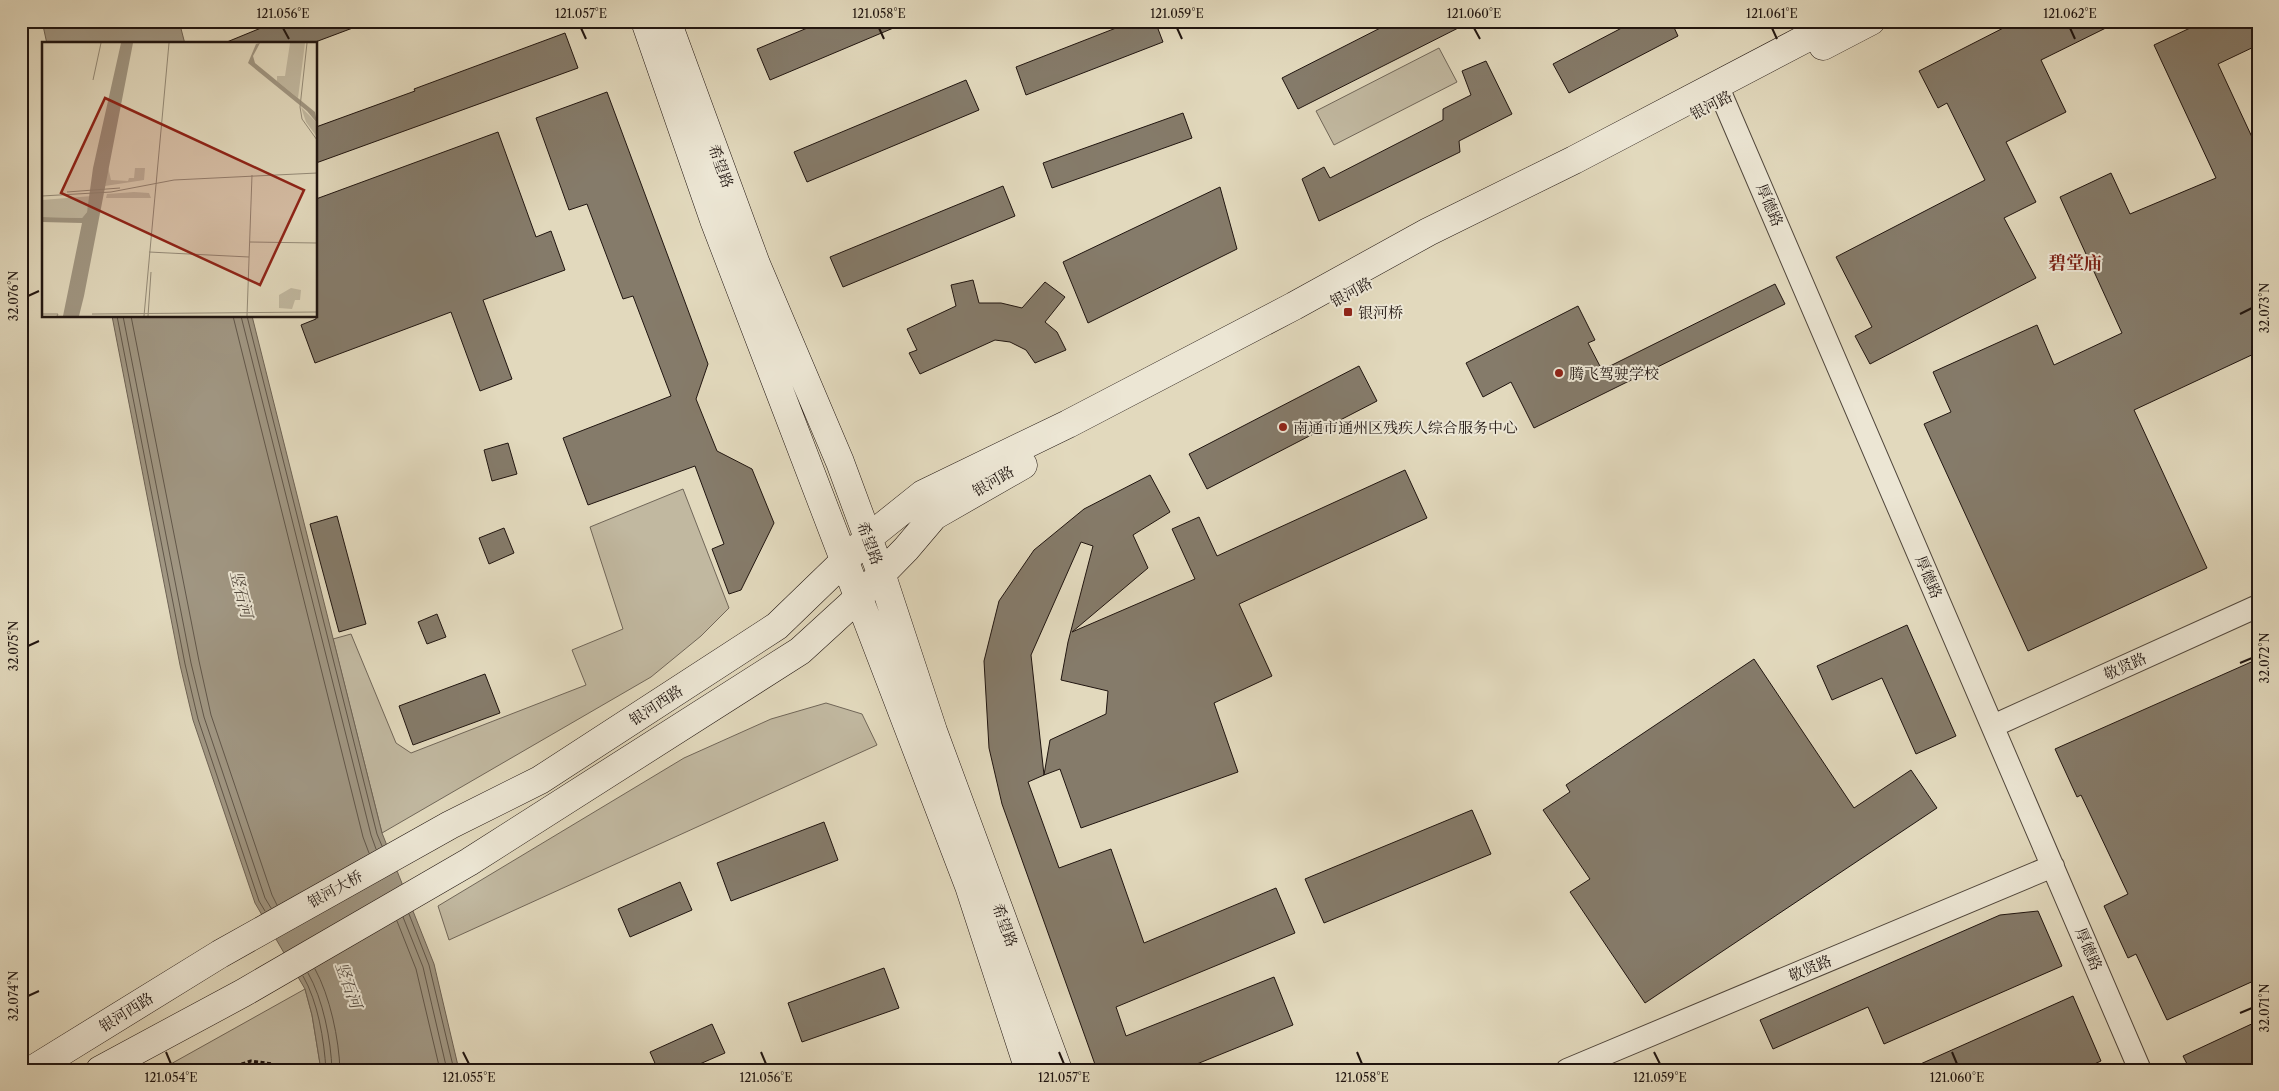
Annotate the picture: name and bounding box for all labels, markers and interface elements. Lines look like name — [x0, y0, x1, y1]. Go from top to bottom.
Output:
text: 121.056°E — [256, 6, 310, 21]
text: 121.057°E — [555, 6, 607, 21]
text: 121.058°E — [852, 6, 906, 21]
text: 121.059°E — [1150, 6, 1204, 21]
text: 121.060°E — [1447, 6, 1501, 21]
text: 121.061°E — [1746, 6, 1798, 21]
text: 121.062°E — [2043, 6, 2097, 21]
inset map — [42, 42, 318, 318]
street label: 银河路 — [1687, 86, 1735, 124]
street label: 希望路 — [704, 142, 738, 190]
street label: 厚德路 — [1752, 181, 1788, 229]
district label: 碧堂庙 — [2048, 252, 2102, 274]
text: 32.076°N — [6, 271, 21, 321]
street label: 银河路 — [1327, 273, 1375, 311]
text: 32.073°N — [2257, 283, 2272, 333]
place label: 银河桥 — [1358, 303, 1403, 322]
marker: 银河桥 — [1342, 306, 1354, 318]
place label: 腾飞驾驶学校 — [1569, 364, 1659, 383]
marker: 腾飞驾驶学校 — [1553, 367, 1565, 379]
place label: 南通市通州区残疾人综合服务中心 — [1293, 418, 1518, 437]
marker: 南通市通州区残疾人综合服务中心 — [1277, 421, 1289, 433]
street label: 银河路 — [969, 462, 1017, 500]
street label: 希望路 — [853, 519, 887, 567]
street label: 厚德路 — [1911, 553, 1947, 601]
water label: 竖石河 — [226, 568, 258, 623]
text: 32.075°N — [6, 621, 21, 671]
text: 32.072°N — [2257, 633, 2272, 683]
street label: 敬贤路 — [2101, 648, 2149, 684]
street label: 银河西路 — [626, 681, 686, 729]
street label: 银河大桥 — [304, 866, 366, 912]
street label: 希望路 — [988, 901, 1022, 949]
street label: 厚德路 — [2071, 925, 2107, 973]
street label: 敬贤路 — [1786, 950, 1834, 986]
water label: 竖石河 — [331, 959, 368, 1014]
text: 32.074°N — [6, 971, 21, 1021]
text: 32.071°N — [2257, 984, 2272, 1032]
street label: 银河西路 — [96, 988, 156, 1036]
text: 121.054°E — [144, 1070, 198, 1085]
text: 121.055°E — [443, 1070, 495, 1085]
text: 121.056°E — [739, 1070, 793, 1085]
text: 121.057°E — [1038, 1070, 1090, 1085]
text: 121.058°E — [1335, 1070, 1389, 1085]
text: 121.059°E — [1633, 1070, 1687, 1085]
text: 121.060°E — [1930, 1070, 1984, 1085]

